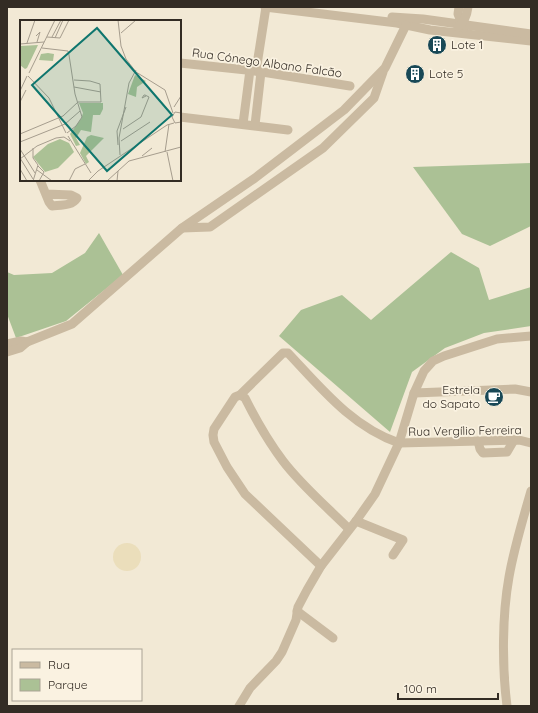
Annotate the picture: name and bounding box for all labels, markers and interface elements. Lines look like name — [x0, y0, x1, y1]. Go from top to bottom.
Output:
inset map — [20, 20, 181, 181]
building icon: Lote 1 — [426, 34, 448, 56]
place label: Lote 1 — [451, 37, 483, 52]
street label: Rua Cónego Albano Falcão — [191, 45, 343, 80]
building icon: Lote 5 — [404, 63, 426, 85]
place label: Lote 5 — [429, 66, 463, 81]
place label: Estrela do Sapato — [422, 382, 480, 411]
cafe icon: Estrela do Sapato — [483, 386, 505, 408]
street label: Rua Vergílio Ferreira — [408, 422, 522, 439]
legend — [12, 649, 142, 701]
text: Rua — [48, 657, 70, 672]
scale bar — [398, 675, 498, 701]
text: Parque — [48, 677, 88, 692]
text: 100 m — [404, 681, 437, 696]

